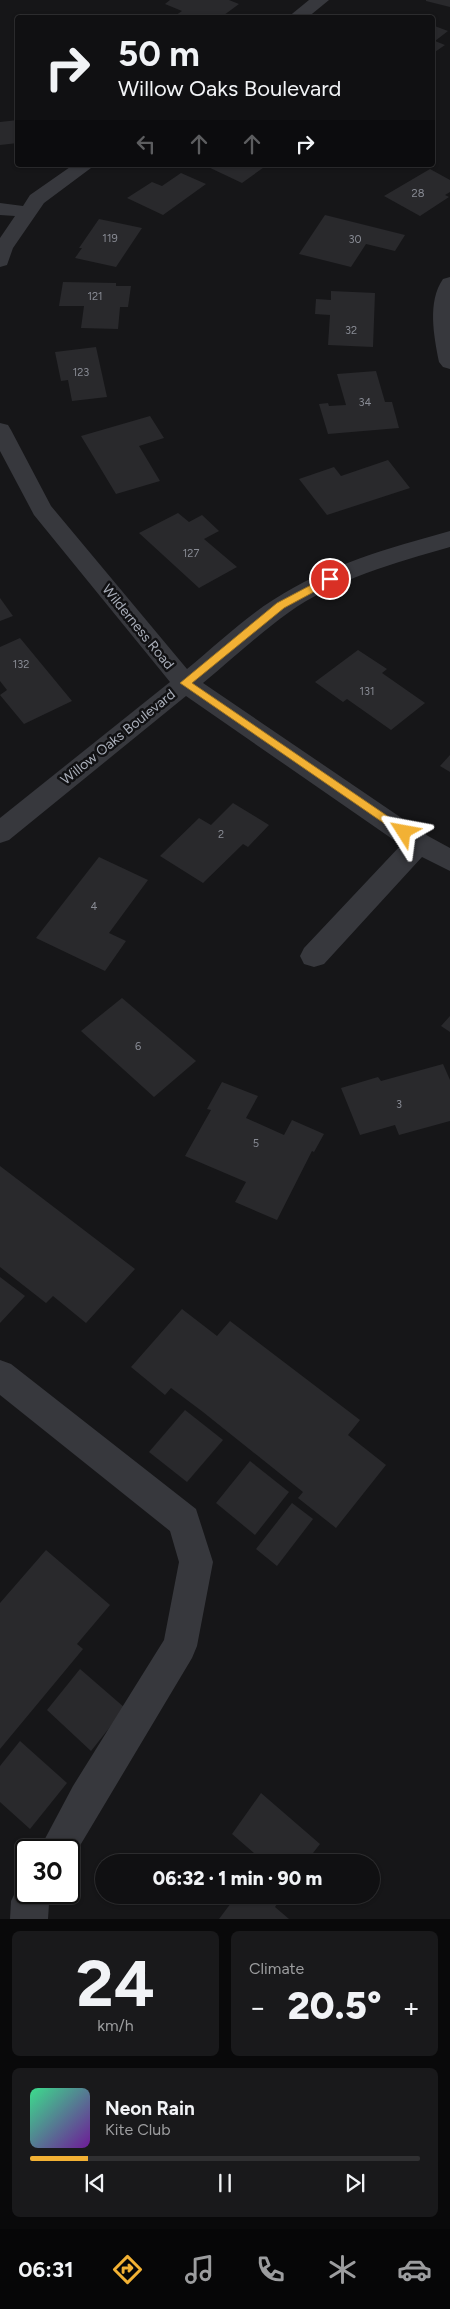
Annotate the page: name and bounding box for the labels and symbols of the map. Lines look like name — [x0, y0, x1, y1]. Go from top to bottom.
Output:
house number: 28 — [412, 187, 425, 200]
house number: 119 — [102, 232, 118, 245]
house number: 30 — [348, 233, 362, 246]
house number: 121 — [87, 290, 103, 303]
house number: 32 — [345, 324, 357, 337]
house number: 123 — [73, 366, 89, 379]
house number: 34 — [359, 396, 372, 409]
house number: 127 — [183, 547, 199, 560]
pin — [309, 558, 351, 600]
street label: Wilderness Road — [98, 581, 178, 673]
house number: 132 — [13, 658, 29, 671]
house number: 131 — [359, 685, 375, 698]
street label: Willow Oaks Boulevard — [57, 686, 179, 788]
position arrow — [377, 805, 429, 857]
house number: 2 — [218, 828, 224, 841]
house number: 4 — [91, 900, 98, 913]
house number: 6 — [135, 1040, 141, 1053]
house number: 3 — [396, 1098, 402, 1111]
house number: 5 — [253, 1137, 259, 1150]
speed limit sign: 30 — [15, 1839, 80, 1904]

